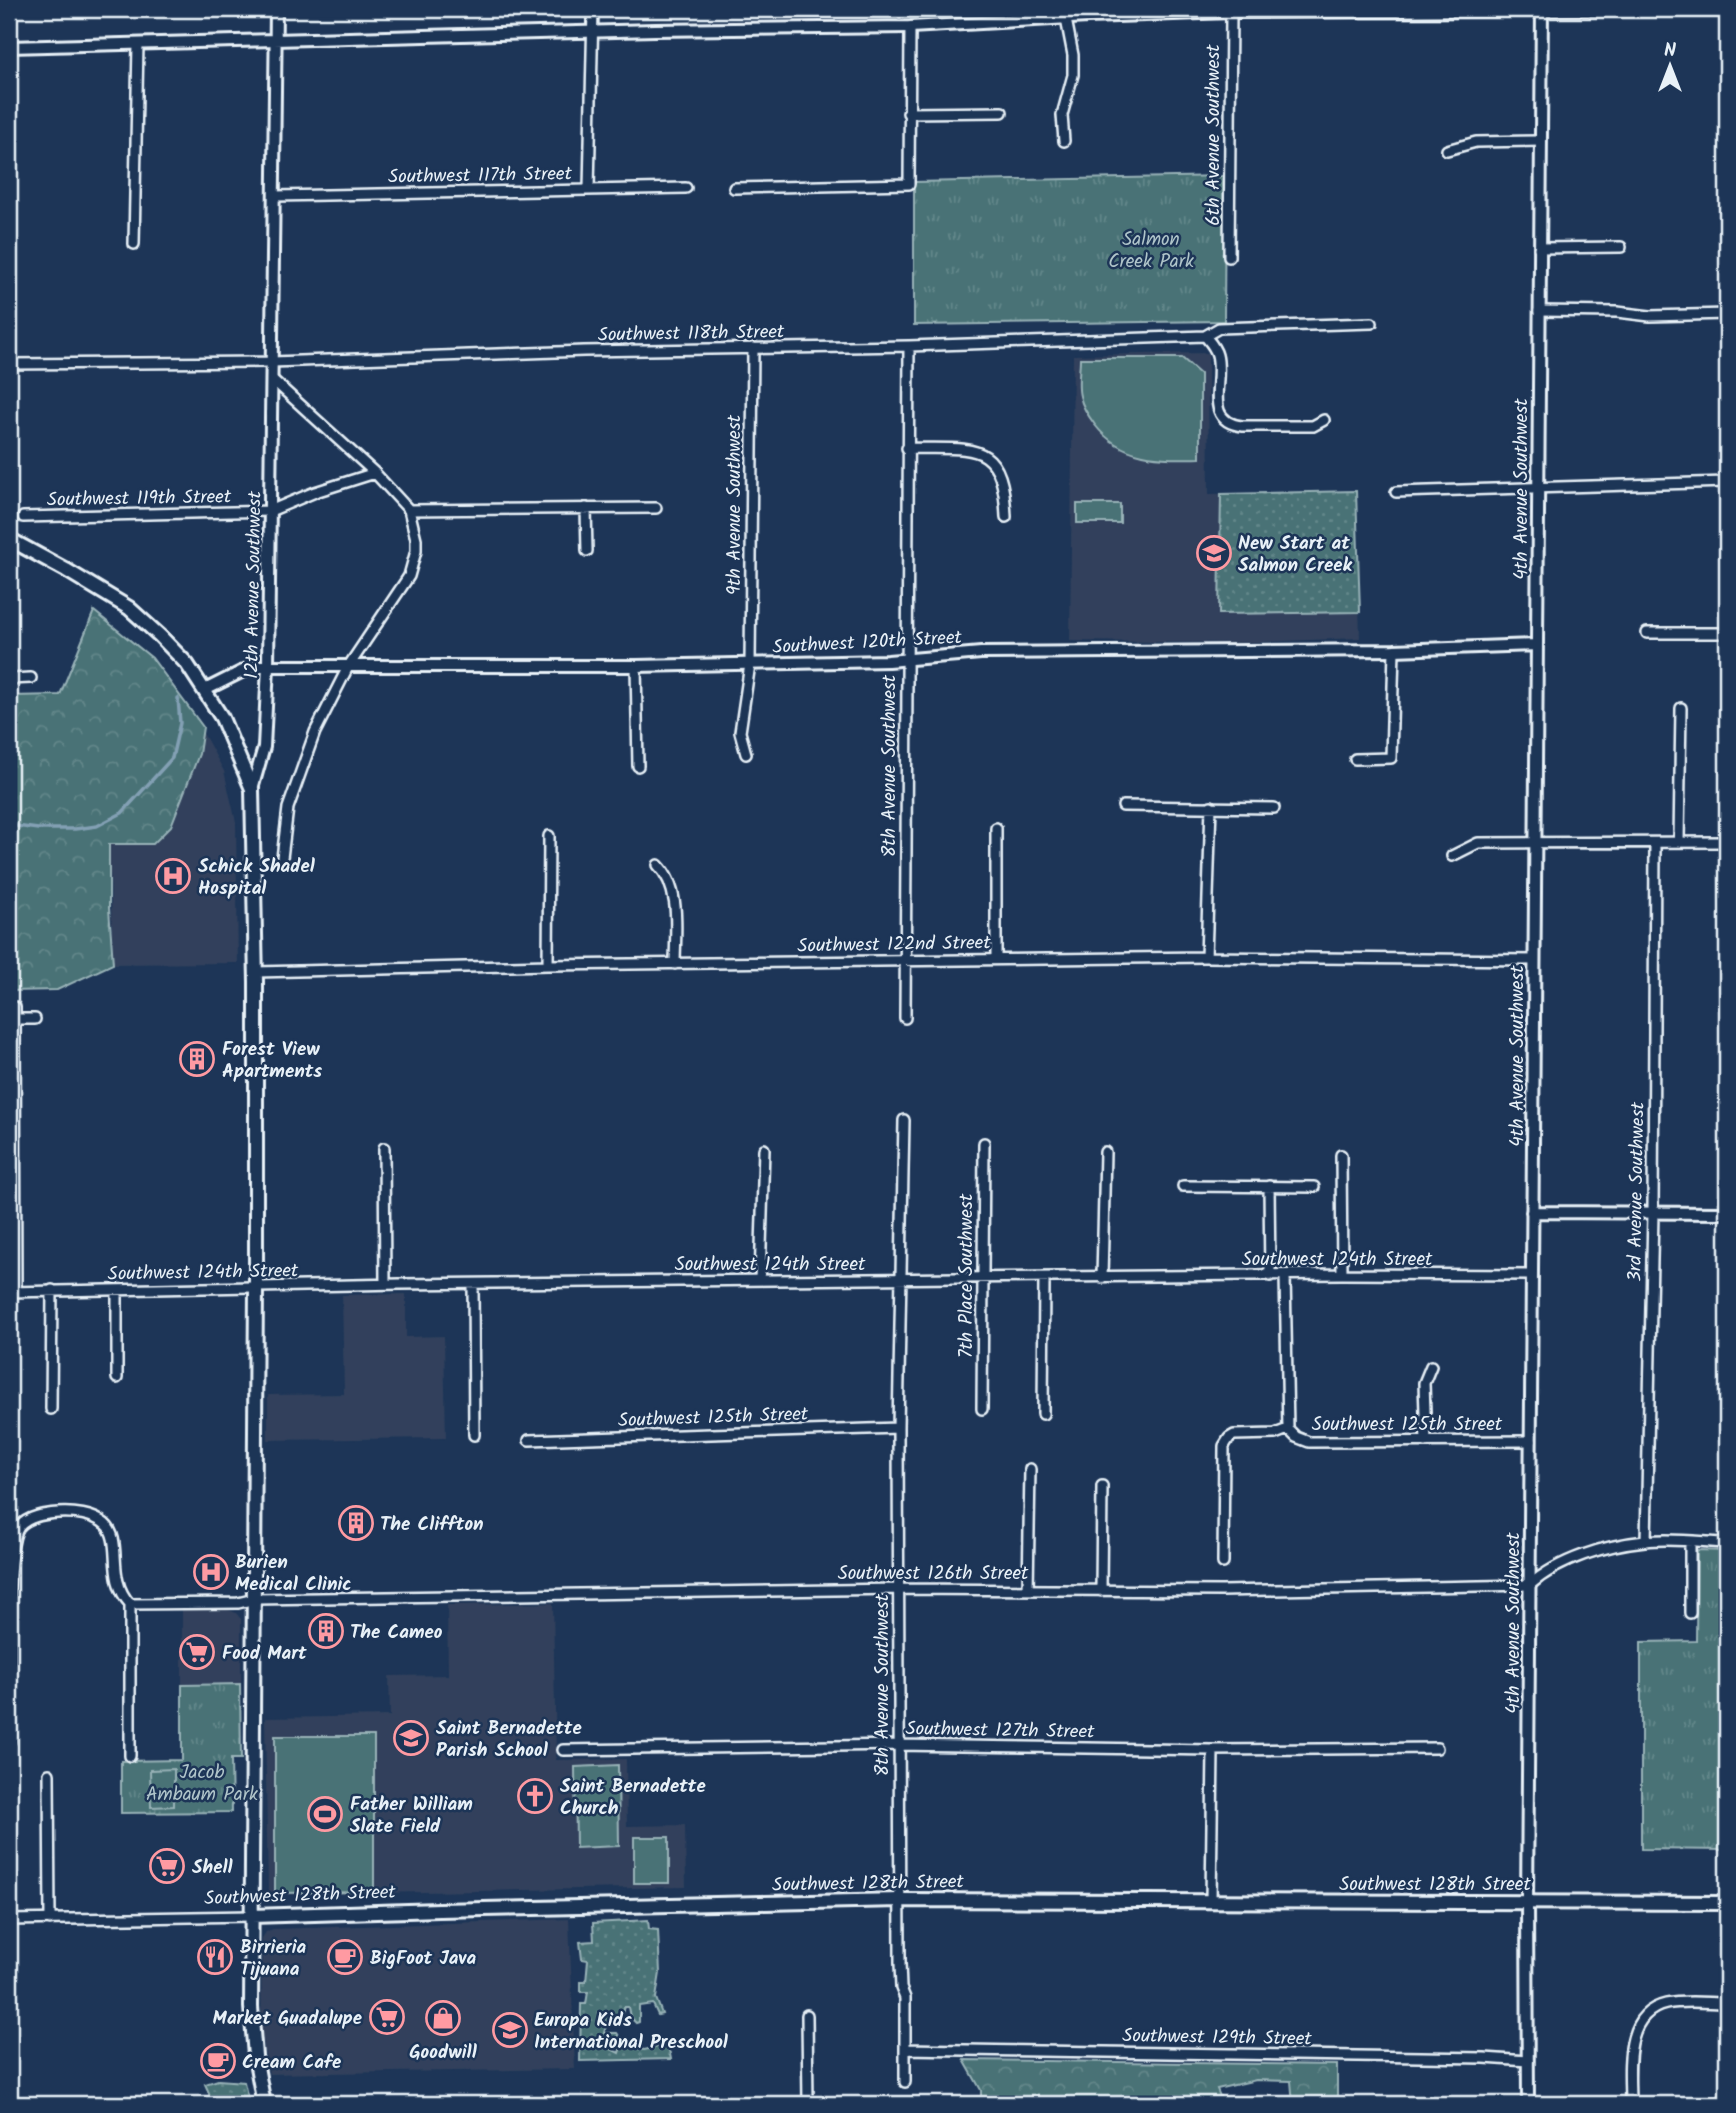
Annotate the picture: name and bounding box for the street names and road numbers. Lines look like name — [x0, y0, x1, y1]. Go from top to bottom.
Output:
street label: 6th Avenue Southwest — [1199, 44, 1229, 226]
street label: Southwest 117th Street — [388, 159, 573, 193]
street label: Southwest 118th Street — [598, 317, 785, 351]
street label: 4th Avenue Southwest — [1507, 398, 1537, 580]
street label: 9th Avenue Southwest — [720, 414, 750, 595]
street label: Southwest 119th Street — [47, 482, 232, 516]
street label: 12th Avenue Southwest — [237, 490, 271, 679]
street label: Southwest 120th Street — [772, 623, 963, 663]
street label: 8th Avenue Southwest — [875, 674, 905, 857]
street label: Southwest 122nd Street — [797, 928, 992, 962]
street label: 4th Avenue Southwest — [1503, 965, 1533, 1147]
street label: 3rd Avenue Southwest — [1620, 1101, 1654, 1282]
street label: 7th Place Southwest — [952, 1193, 982, 1358]
street label: Southwest 124th Street — [1242, 1245, 1433, 1275]
street label: Southwest 124th Street — [675, 1250, 866, 1280]
street label: Southwest 124th Street — [107, 1256, 299, 1290]
street label: Southwest 125th Street — [617, 1400, 809, 1436]
street label: Southwest 125th Street — [1312, 1410, 1503, 1440]
street label: 4th Avenue Southwest — [1499, 1532, 1529, 1714]
street label: Southwest 126th Street — [838, 1559, 1029, 1589]
street label: 8th Avenue Southwest — [868, 1593, 898, 1776]
street label: Southwest 127th Street — [905, 1714, 1095, 1748]
street label: Southwest 128th Street — [772, 1867, 965, 1901]
street label: Southwest 128th Street — [1339, 1870, 1531, 1900]
street label: Southwest 128th Street — [204, 1878, 397, 1914]
street label: Southwest 129th Street — [1122, 2021, 1313, 2055]

